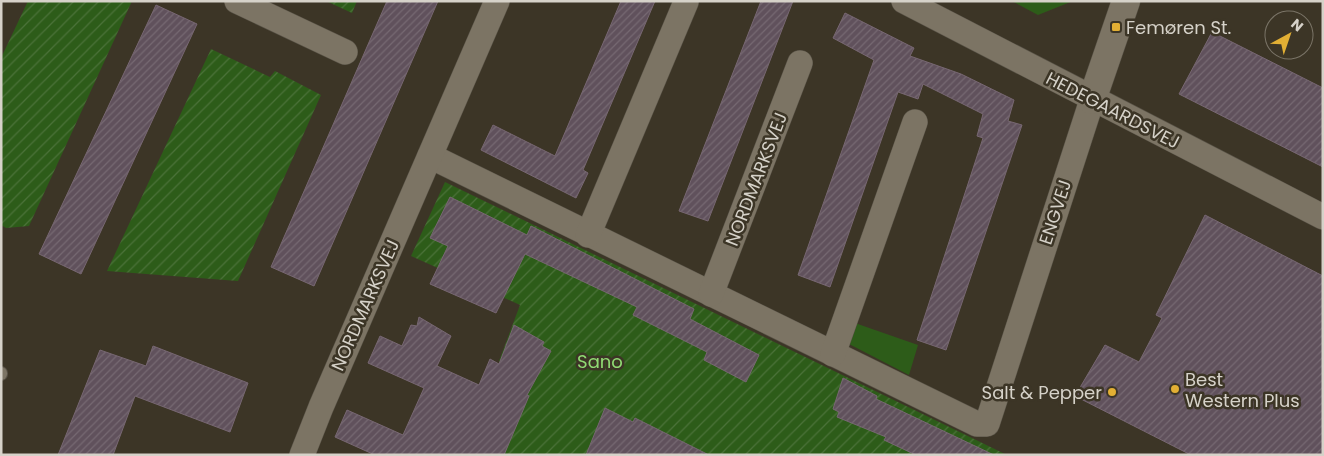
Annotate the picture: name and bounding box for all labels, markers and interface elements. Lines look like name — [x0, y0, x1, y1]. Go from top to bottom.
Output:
north arrow — [1264, 10, 1314, 60]
text: N — [1287, 14, 1308, 36]
place label: Femøren St. — [1126, 15, 1231, 40]
marker: Femøren St. — [1110, 21, 1122, 33]
street label: HEDEGAARDSVEJ — [1042, 65, 1184, 155]
street label: NORDMARKSVEJ — [719, 109, 793, 249]
street label: ENGVEJ — [1033, 176, 1077, 248]
street label: NORDMARKSVEJ — [325, 235, 405, 375]
park label: Sano — [577, 349, 623, 374]
place label: Best Western Plus — [1185, 367, 1300, 413]
place label: Salt & Pepper — [982, 380, 1102, 405]
marker: Best Western Plus — [1169, 383, 1181, 395]
marker: Salt & Pepper — [1106, 386, 1118, 398]

